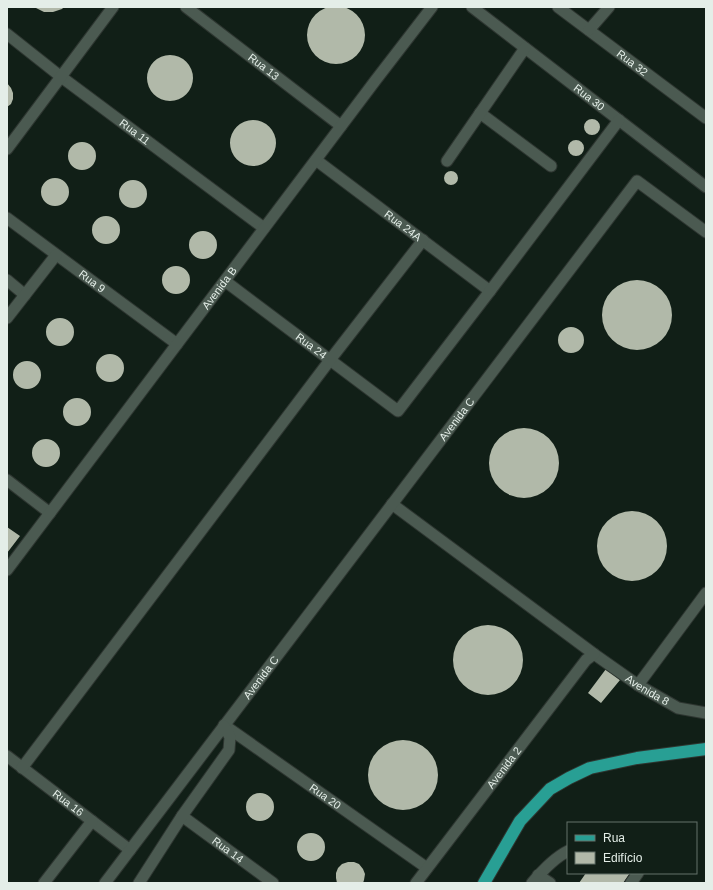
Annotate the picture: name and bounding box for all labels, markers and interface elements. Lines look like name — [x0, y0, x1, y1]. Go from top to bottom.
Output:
street label: Rua 32 — [615, 47, 650, 78]
street label: Rua 13 — [246, 51, 281, 82]
street label: Rua 30 — [572, 82, 607, 113]
street label: Rua 11 — [117, 117, 152, 147]
street label: Rua 24A — [382, 208, 424, 244]
street label: Avenida B — [199, 264, 239, 312]
street label: Rua 9 — [77, 268, 108, 295]
street label: Rua 24 — [294, 330, 329, 361]
street label: Avenida C — [436, 395, 477, 443]
street label: Avenida C — [241, 654, 281, 701]
street label: Avenida 8 — [623, 672, 671, 708]
street label: Avenida 2 — [484, 745, 523, 791]
street label: Rua 20 — [307, 781, 343, 812]
street label: Rua 16 — [50, 787, 86, 818]
legend — [567, 822, 697, 874]
text: Rua — [603, 831, 625, 845]
street label: Rua 14 — [210, 834, 246, 865]
text: Edifício — [603, 851, 643, 865]

